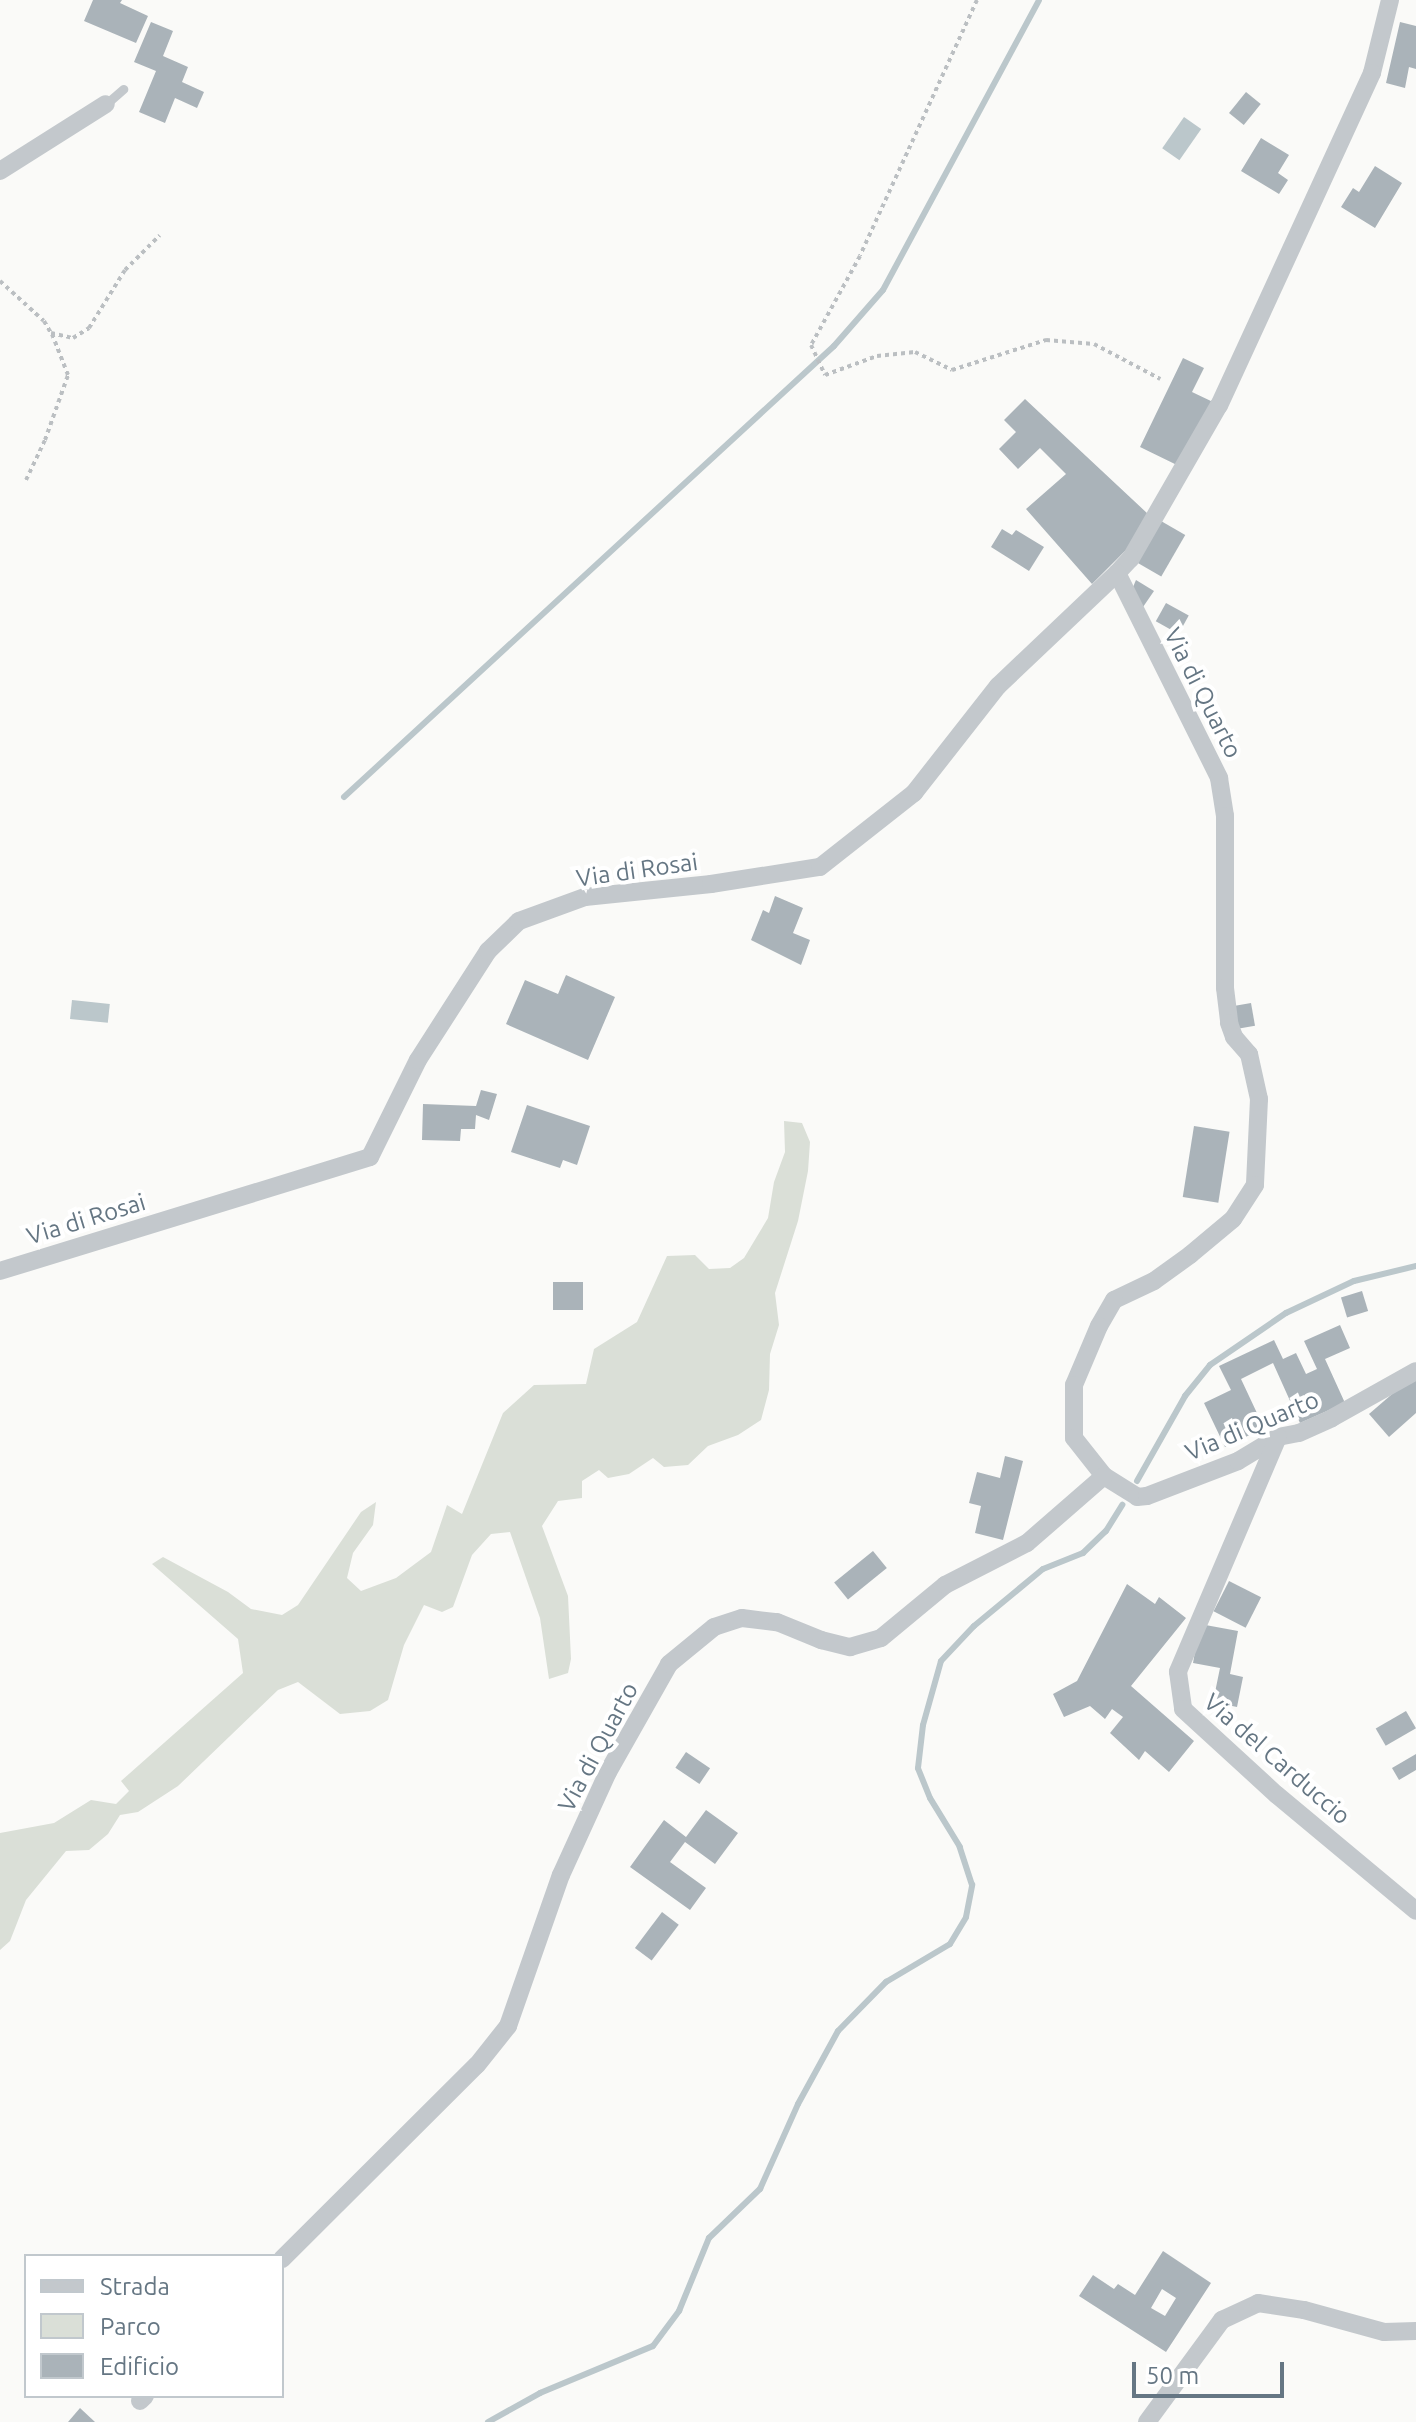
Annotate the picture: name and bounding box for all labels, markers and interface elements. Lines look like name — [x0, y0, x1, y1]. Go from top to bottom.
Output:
street label: Via di Quarto — [1158, 623, 1248, 763]
street label: Via di Rosai — [574, 847, 700, 893]
street label: Via di Rosai — [23, 1187, 149, 1251]
street label: Via di Quarto — [1181, 1385, 1323, 1467]
street label: Via di Quarto — [552, 1677, 644, 1817]
street label: Via del Carduccio — [1198, 1688, 1356, 1830]
legend — [24, 2254, 284, 2398]
text: Strada — [100, 2273, 170, 2300]
text: Parco — [100, 2313, 161, 2340]
scale bar — [1136, 2346, 1288, 2396]
text: Edificio — [100, 2353, 179, 2380]
text: 50 m — [1146, 2362, 1199, 2389]

